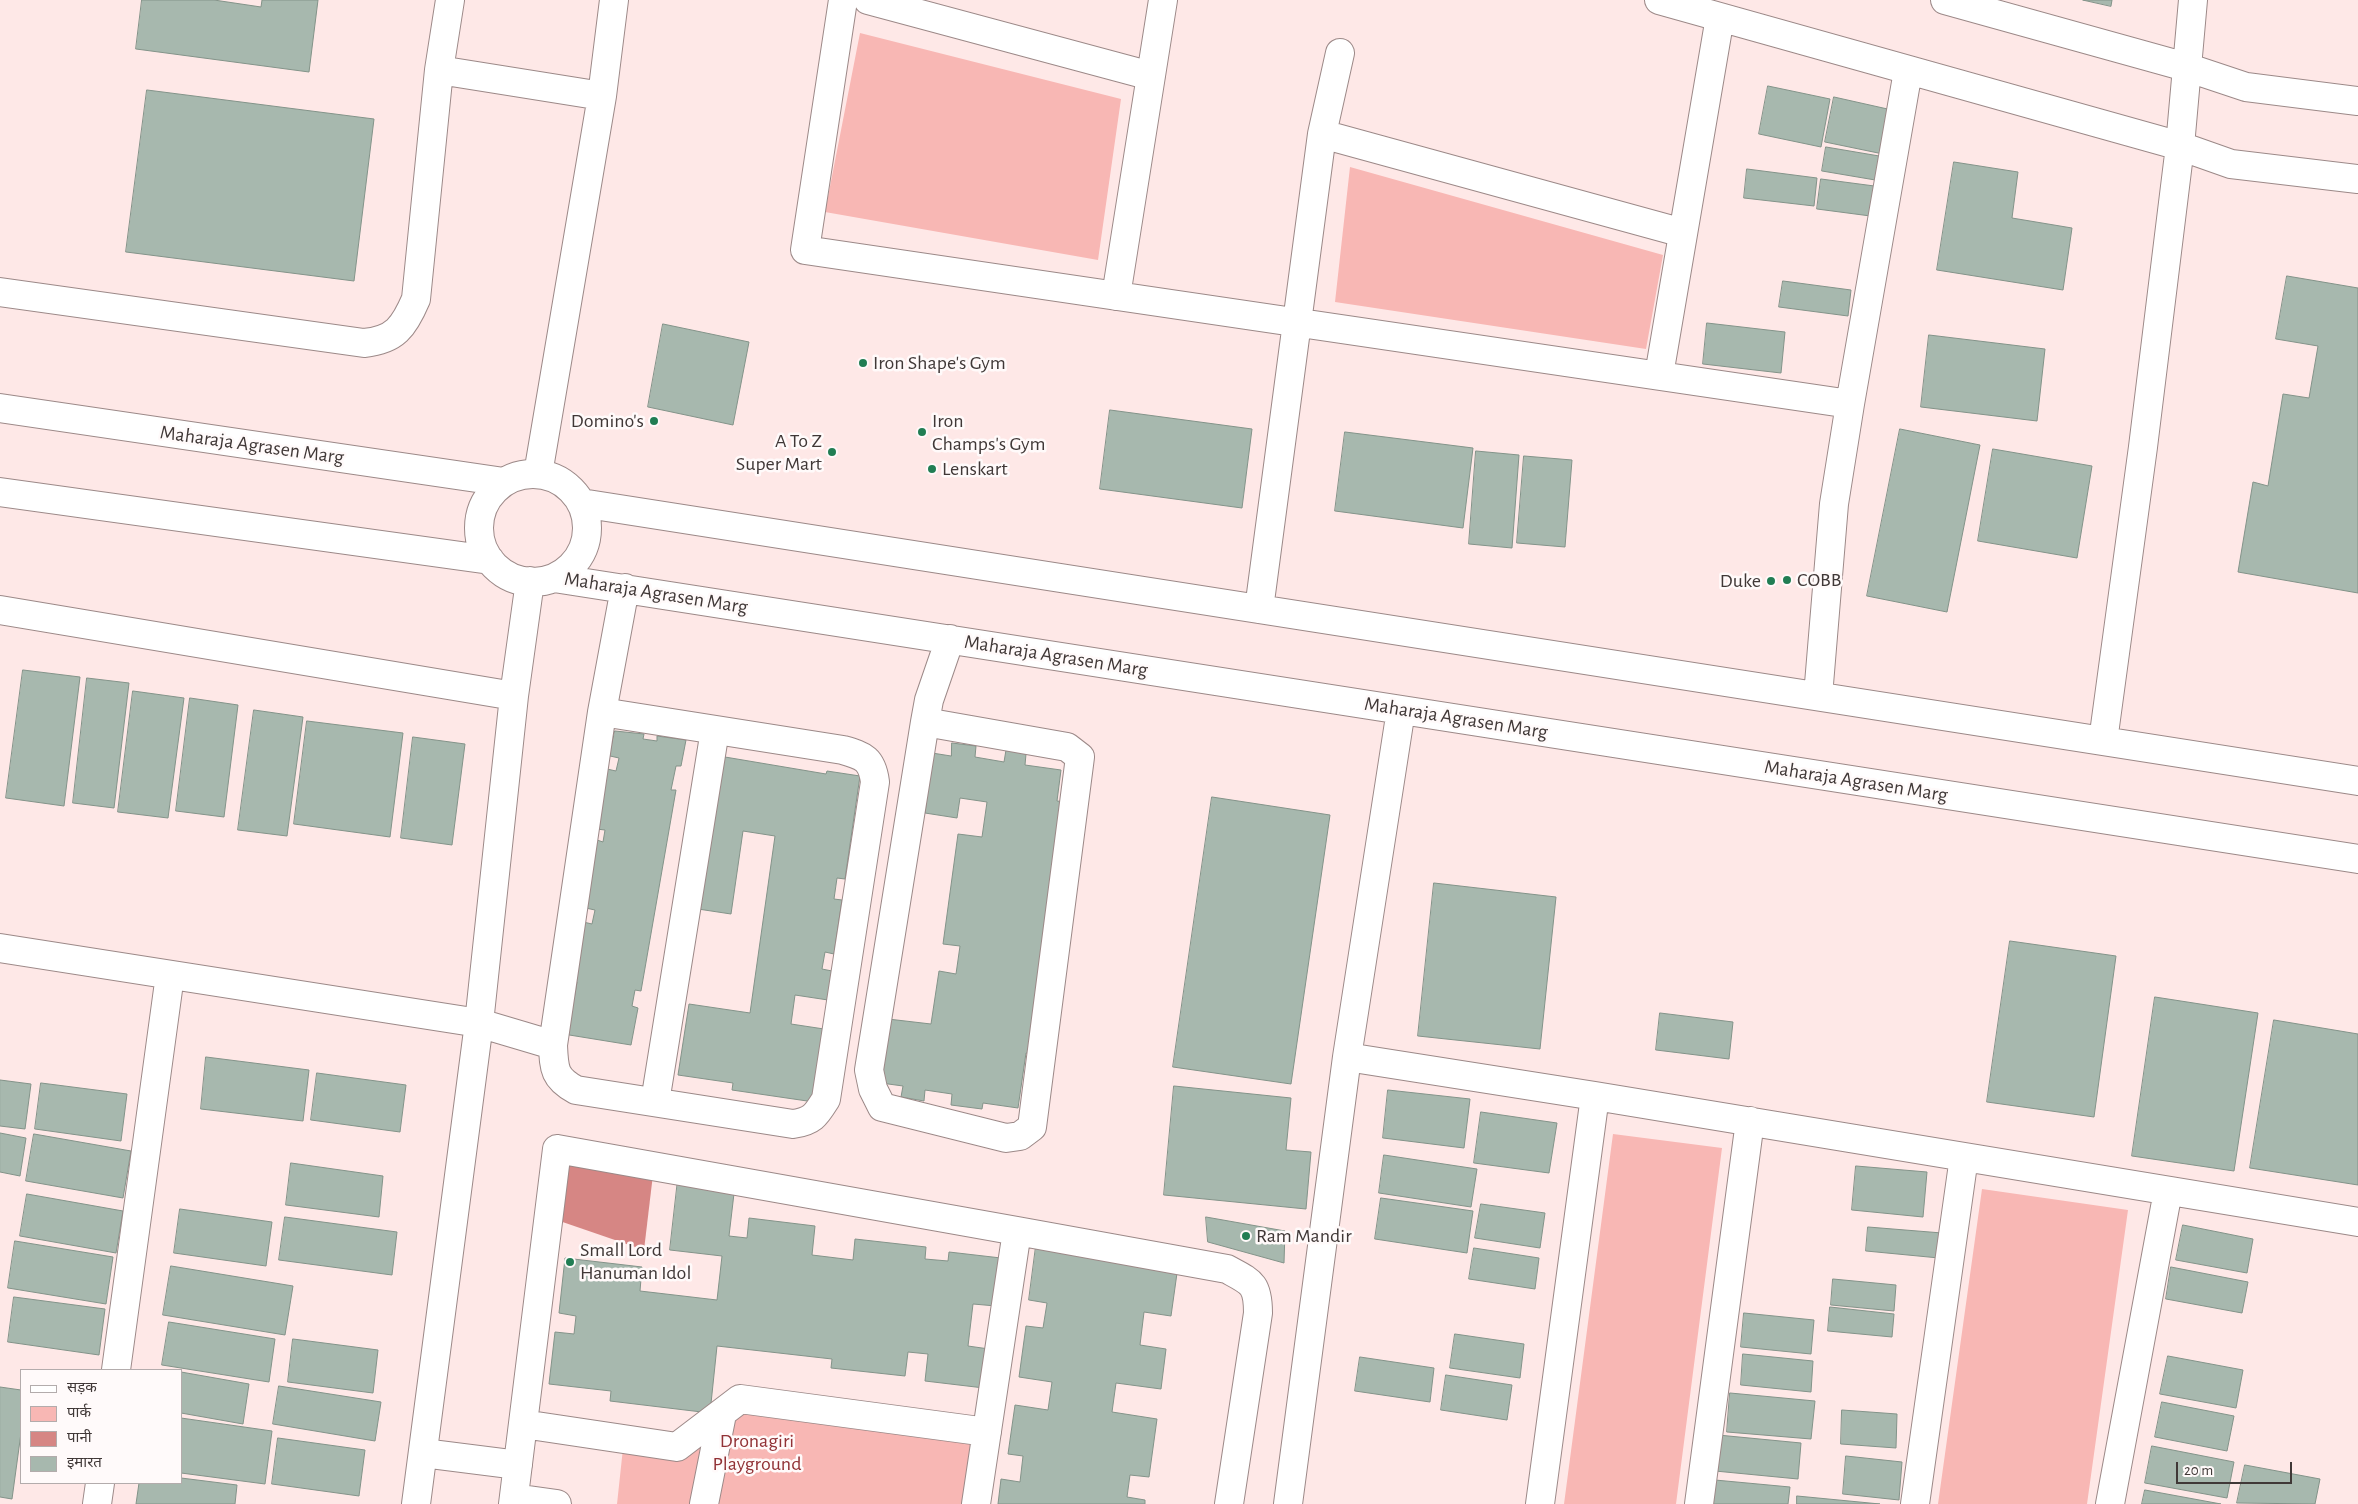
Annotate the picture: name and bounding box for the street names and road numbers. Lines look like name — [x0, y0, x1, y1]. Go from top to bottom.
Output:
street label: Maharaja Agrasen Marg — [159, 420, 345, 470]
street label: Maharaja Agrasen Marg — [563, 567, 749, 619]
street label: Maharaja Agrasen Marg — [963, 630, 1149, 682]
street label: Maharaja Agrasen Marg — [1363, 692, 1549, 744]
street label: Maharaja Agrasen Marg — [1763, 755, 1949, 807]

